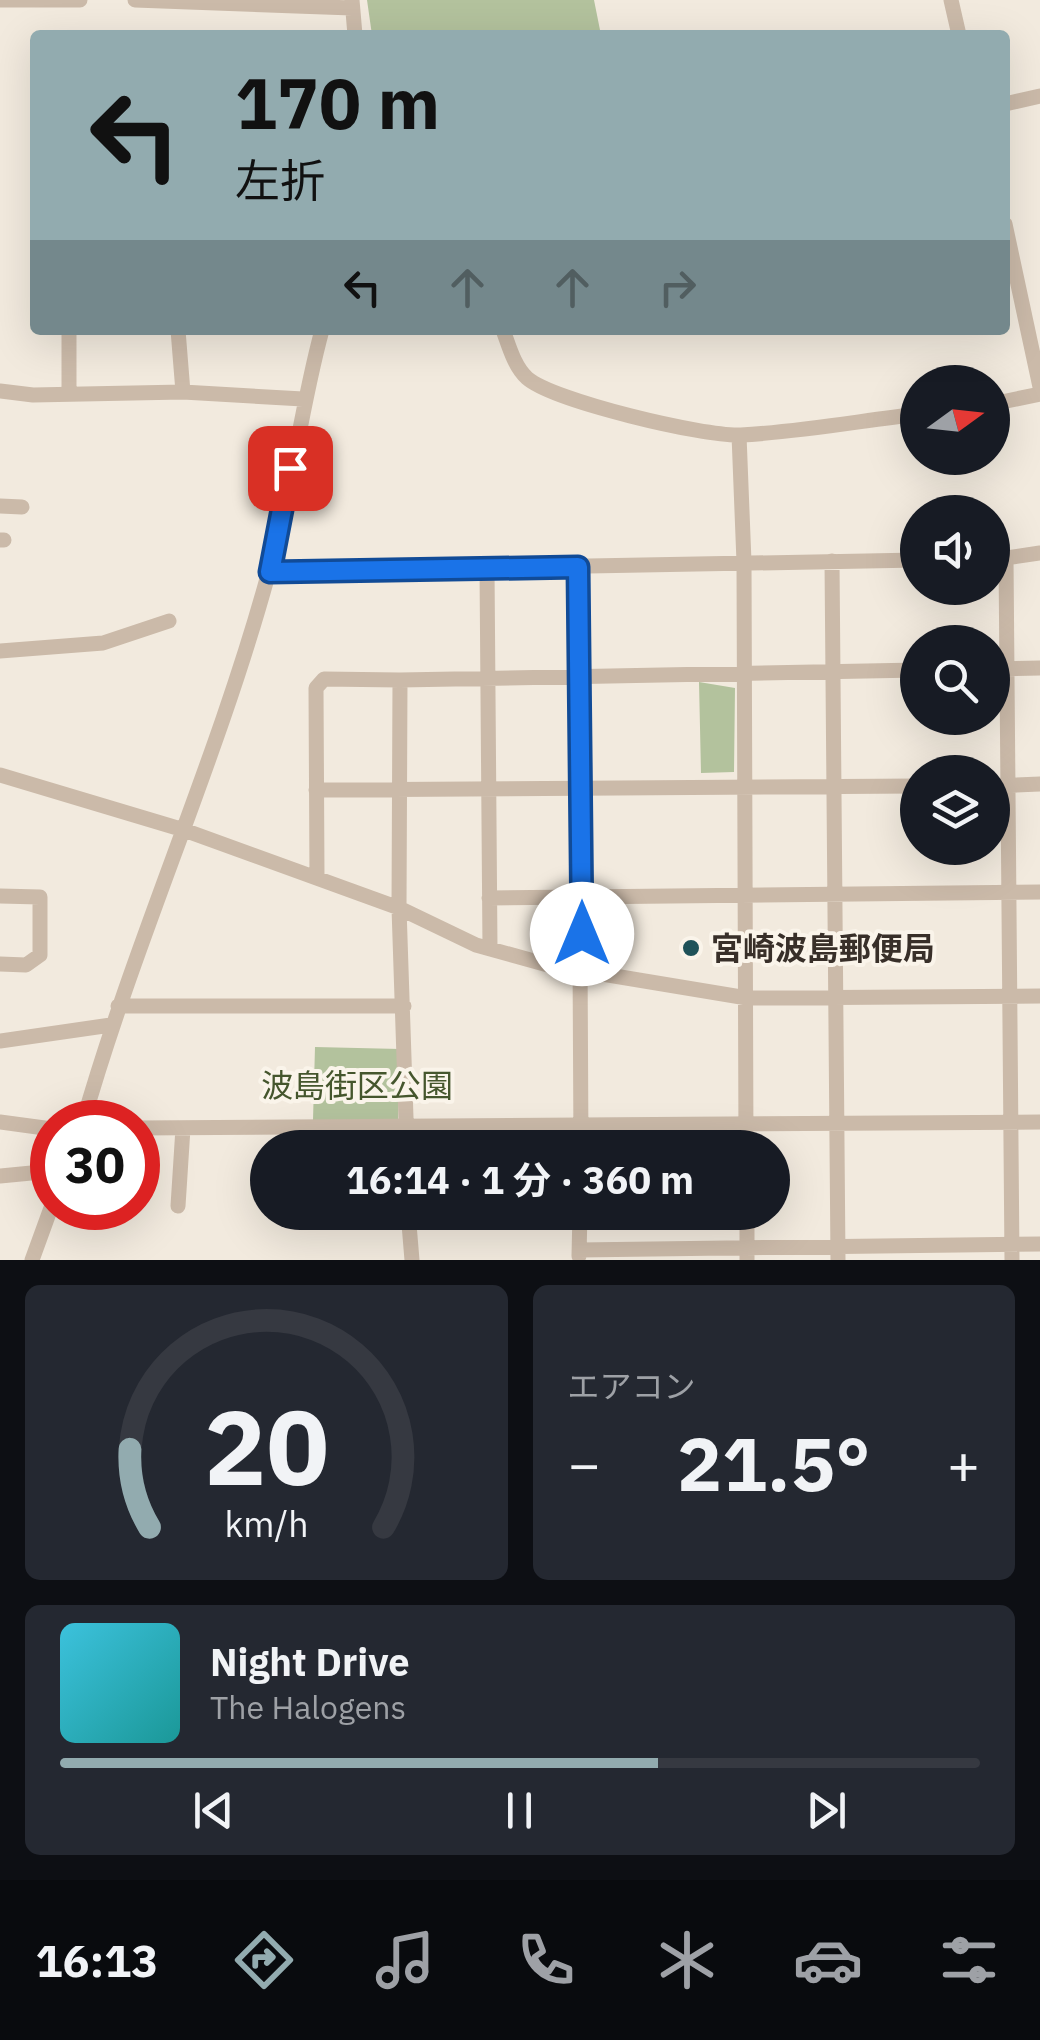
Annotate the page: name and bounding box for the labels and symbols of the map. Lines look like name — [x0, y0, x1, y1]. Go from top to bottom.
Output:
north arrow — [900, 365, 1010, 475]
pin — [248, 426, 333, 511]
position arrow — [530, 882, 634, 986]
place label: 宮崎波島郵便局 — [711, 927, 935, 969]
marker: 宮崎波島郵便局 — [680, 937, 702, 959]
park label: 波島街区公園 — [261, 1064, 453, 1106]
speed limit sign: 30 — [30, 1100, 160, 1230]

